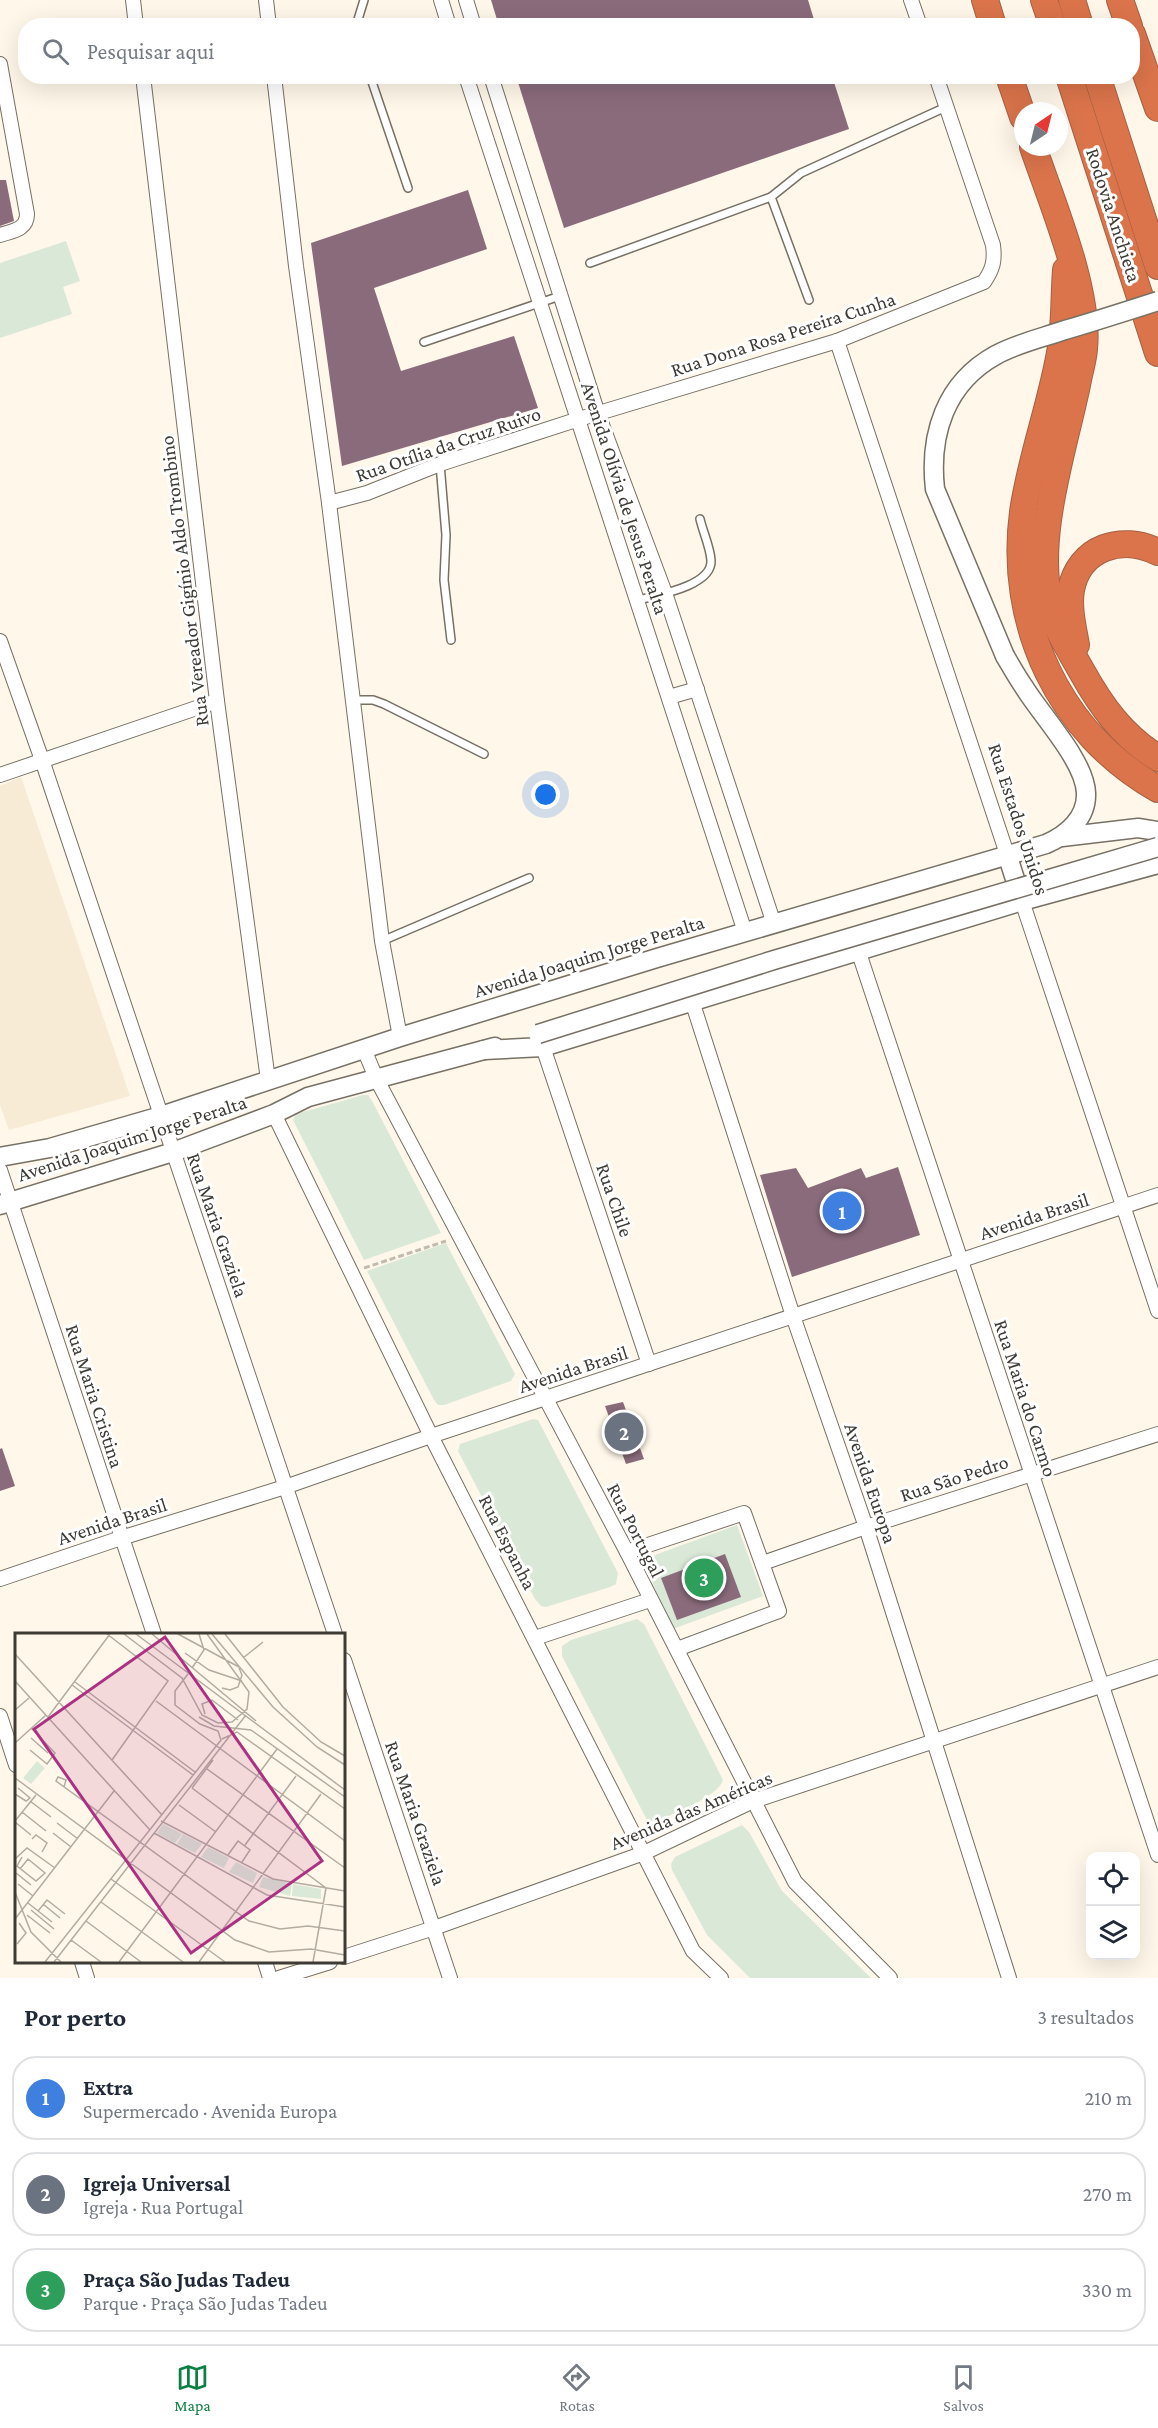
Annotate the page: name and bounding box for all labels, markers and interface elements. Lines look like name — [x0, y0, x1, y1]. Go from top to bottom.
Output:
search box — [18, 18, 1140, 84]
icon: search — [39, 35, 72, 68]
text: Pesquisar aqui — [87, 39, 214, 64]
north arrow — [1014, 102, 1068, 156]
street label: Rodovia Anchieta — [1082, 145, 1146, 285]
street label: Rua Dona Rosa Pereira Cunha — [668, 287, 898, 381]
street label: Avenida Olívia de Jesus Peralta — [576, 379, 673, 617]
street label: Rua Otília da Cruz Ruivo — [353, 402, 543, 486]
street label: Rua Vereador Gigínio Aldo Trombino — [155, 434, 214, 728]
street label: Rua Estados Unidos — [984, 740, 1054, 898]
your location — [531, 780, 560, 809]
street label: Avenida Joaquim Jorge Peralta — [471, 910, 707, 1002]
street label: Avenida Joaquim Jorge Peralta — [15, 1091, 250, 1186]
street label: Rua Maria Graziela — [183, 1150, 253, 1300]
street label: Rua Chile — [592, 1160, 638, 1240]
pin: 1 — [822, 1188, 862, 1234]
street label: Avenida Brasil — [977, 1188, 1091, 1244]
street label: Rua Maria do Carmo — [990, 1317, 1062, 1479]
street label: Rua Maria Cristina — [61, 1322, 129, 1470]
street label: Avenida Brasil — [516, 1341, 630, 1397]
pin: 2 — [604, 1410, 644, 1454]
street label: Avenida Europa — [839, 1420, 902, 1546]
street label: Rua São Pedro — [897, 1450, 1011, 1506]
street label: Rua Portugal — [602, 1479, 669, 1581]
street label: Rua Espanha — [474, 1491, 541, 1594]
street label: Avenida Brasil — [55, 1493, 169, 1549]
pin: 3 — [684, 1556, 724, 1600]
inset map — [15, 1633, 345, 1963]
street label: Rua Maria Graziela — [381, 1738, 451, 1888]
street label: Avenida das Américas — [607, 1766, 775, 1854]
map controls — [1086, 1852, 1140, 1960]
button: locate — [1086, 1852, 1140, 1906]
button: layers — [1086, 1906, 1140, 1960]
text: Por perto — [24, 2003, 126, 2032]
text: 3 resultados — [1037, 2006, 1134, 2028]
text: Extra — [83, 2075, 133, 2100]
text: 1 — [42, 2087, 49, 2109]
text: 210 m — [1085, 2087, 1132, 2109]
text: Supermercado · Avenida Europa — [83, 2100, 337, 2122]
text: Igreja Universal — [83, 2171, 230, 2196]
text: 2 — [40, 2183, 51, 2205]
text: 270 m — [1083, 2183, 1132, 2205]
text: Igreja · Rua Portugal — [83, 2196, 243, 2218]
text: Praça São Judas Tadeu — [83, 2267, 290, 2292]
text: 3 — [41, 2279, 50, 2301]
text: 330 m — [1082, 2279, 1132, 2301]
text: Parque · Praça São Judas Tadeu — [83, 2292, 328, 2314]
tab: Mapa — [174, 2361, 211, 2414]
tab: Rotas — [559, 2361, 595, 2414]
tab: Salvos — [943, 2361, 984, 2414]

